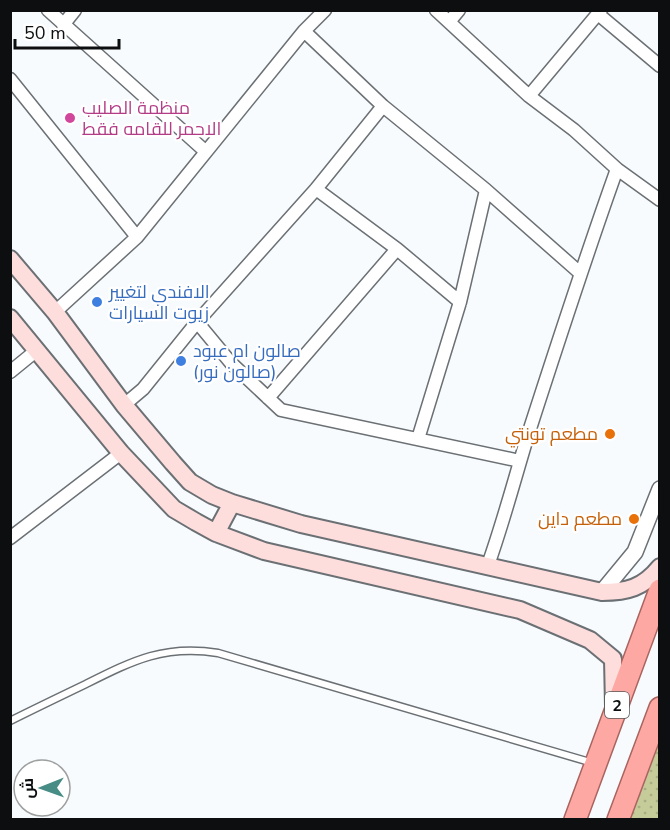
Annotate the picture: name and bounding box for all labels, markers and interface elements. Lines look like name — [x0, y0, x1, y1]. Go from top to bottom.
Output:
scale bar — [15, 12, 118, 50]
text: 50 m — [24, 21, 66, 45]
place label: منظمة الصليب الاحمر للقامه فقط — [82, 96, 221, 141]
marker: منظمة الصليب الاحمر للقامه فقط — [63, 111, 77, 125]
place label: الافندي لتغيير زيوت السيارات — [108, 280, 210, 325]
marker: الافندي لتغيير زيوت السيارات — [90, 295, 104, 309]
place label: صالون ام عبود (صالون نور) — [193, 339, 301, 384]
marker: صالون ام عبود (صالون نور) — [174, 354, 188, 368]
place label: مطعم تونتي — [505, 422, 598, 448]
marker: مطعم تونتي — [603, 427, 617, 441]
place label: مطعم داين — [538, 507, 622, 531]
marker: مطعم داين — [627, 512, 641, 526]
road number: 2 — [605, 692, 629, 718]
north arrow — [12, 758, 72, 818]
text: ش — [17, 778, 39, 799]

